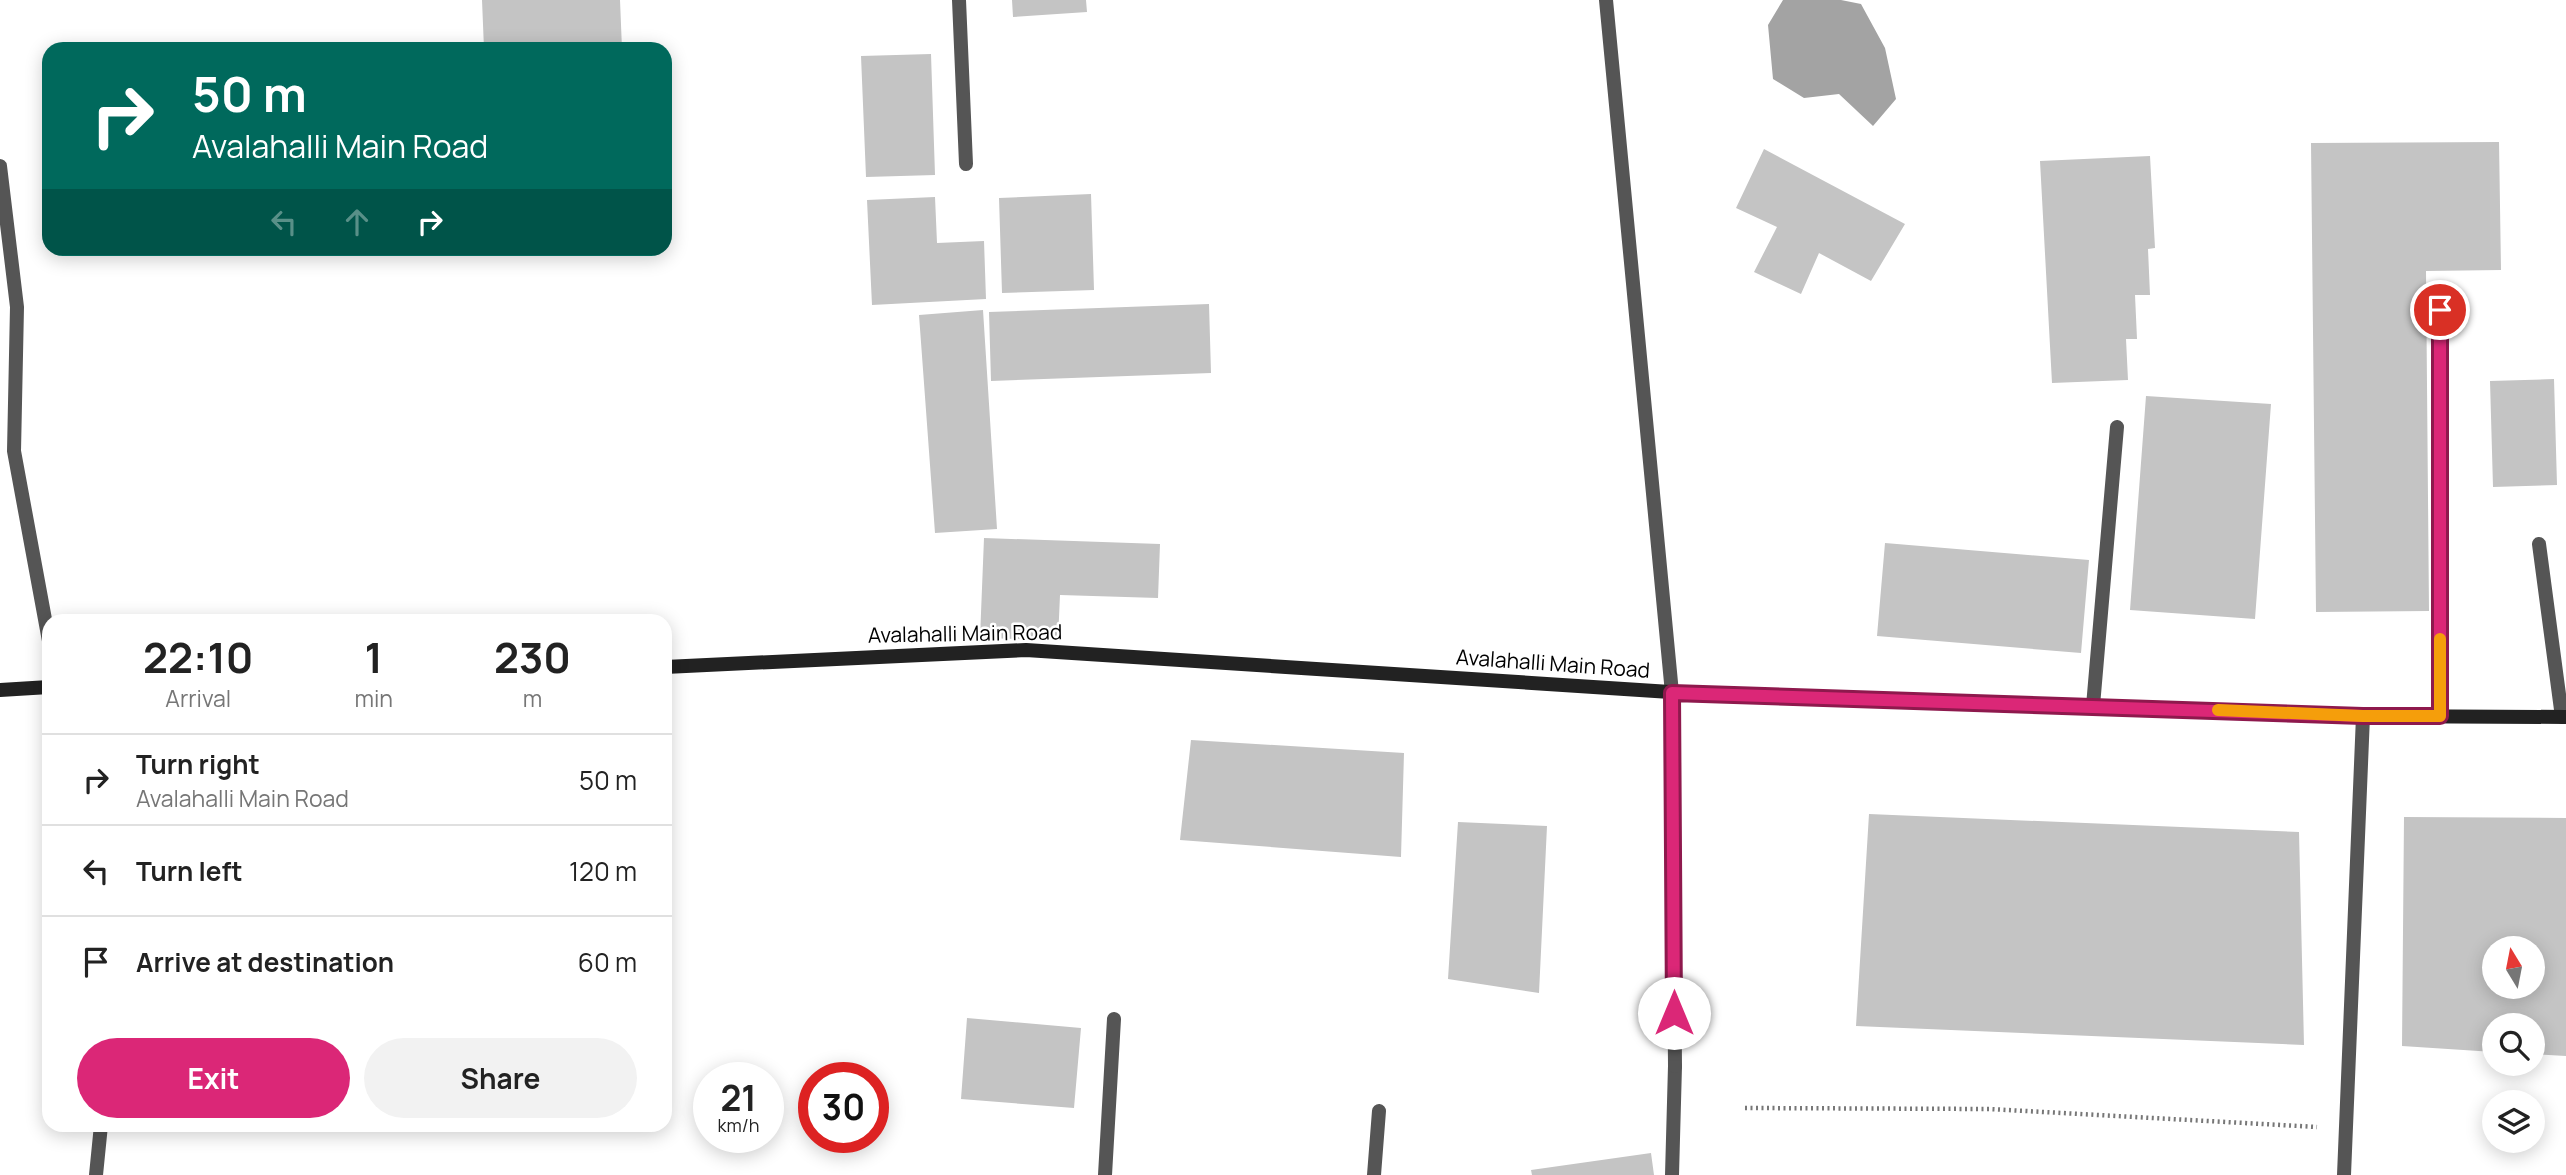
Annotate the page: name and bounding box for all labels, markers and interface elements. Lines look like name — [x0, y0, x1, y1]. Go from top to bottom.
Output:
text: 50 m — [192, 60, 307, 127]
icon: right — [77, 70, 168, 161]
text: Avalahalli Main Road — [192, 124, 488, 168]
icon: left — [265, 203, 303, 241]
icon: ahead — [338, 203, 376, 241]
icon: right — [411, 203, 449, 241]
pin — [2410, 280, 2470, 340]
icon: arrive — [2421, 291, 2459, 329]
street label: Avalahalli Main Road — [868, 617, 1062, 649]
text: 22:10 — [143, 628, 253, 686]
text: 1 — [364, 628, 383, 686]
text: 230 — [494, 628, 571, 686]
street label: Avalahalli Main Road — [1455, 642, 1651, 684]
text: Arrival — [165, 682, 231, 714]
text: min — [354, 682, 393, 714]
text: m — [523, 682, 542, 714]
text: Turn right — [136, 746, 260, 782]
icon: right — [77, 761, 115, 799]
text: 50 m — [579, 762, 637, 798]
text: Avalahalli Main Road — [136, 782, 349, 814]
icon: left — [77, 852, 115, 890]
text: Turn left — [136, 853, 243, 889]
text: 120 m — [569, 853, 637, 889]
north arrow — [2482, 936, 2544, 999]
map controls — [2482, 936, 2545, 1153]
icon: arrive — [77, 943, 115, 981]
text: Arrive at destination — [136, 944, 394, 980]
text: 60 m — [578, 944, 637, 980]
position arrow — [1637, 976, 1711, 1050]
button: search — [2482, 1013, 2545, 1076]
button: Exit — [77, 1038, 350, 1118]
button: Share — [364, 1038, 637, 1118]
speed limit sign: 30 — [798, 1062, 889, 1153]
text: 21 — [720, 1074, 757, 1122]
button: layers — [2482, 1090, 2545, 1153]
text: km/h — [718, 1113, 759, 1137]

